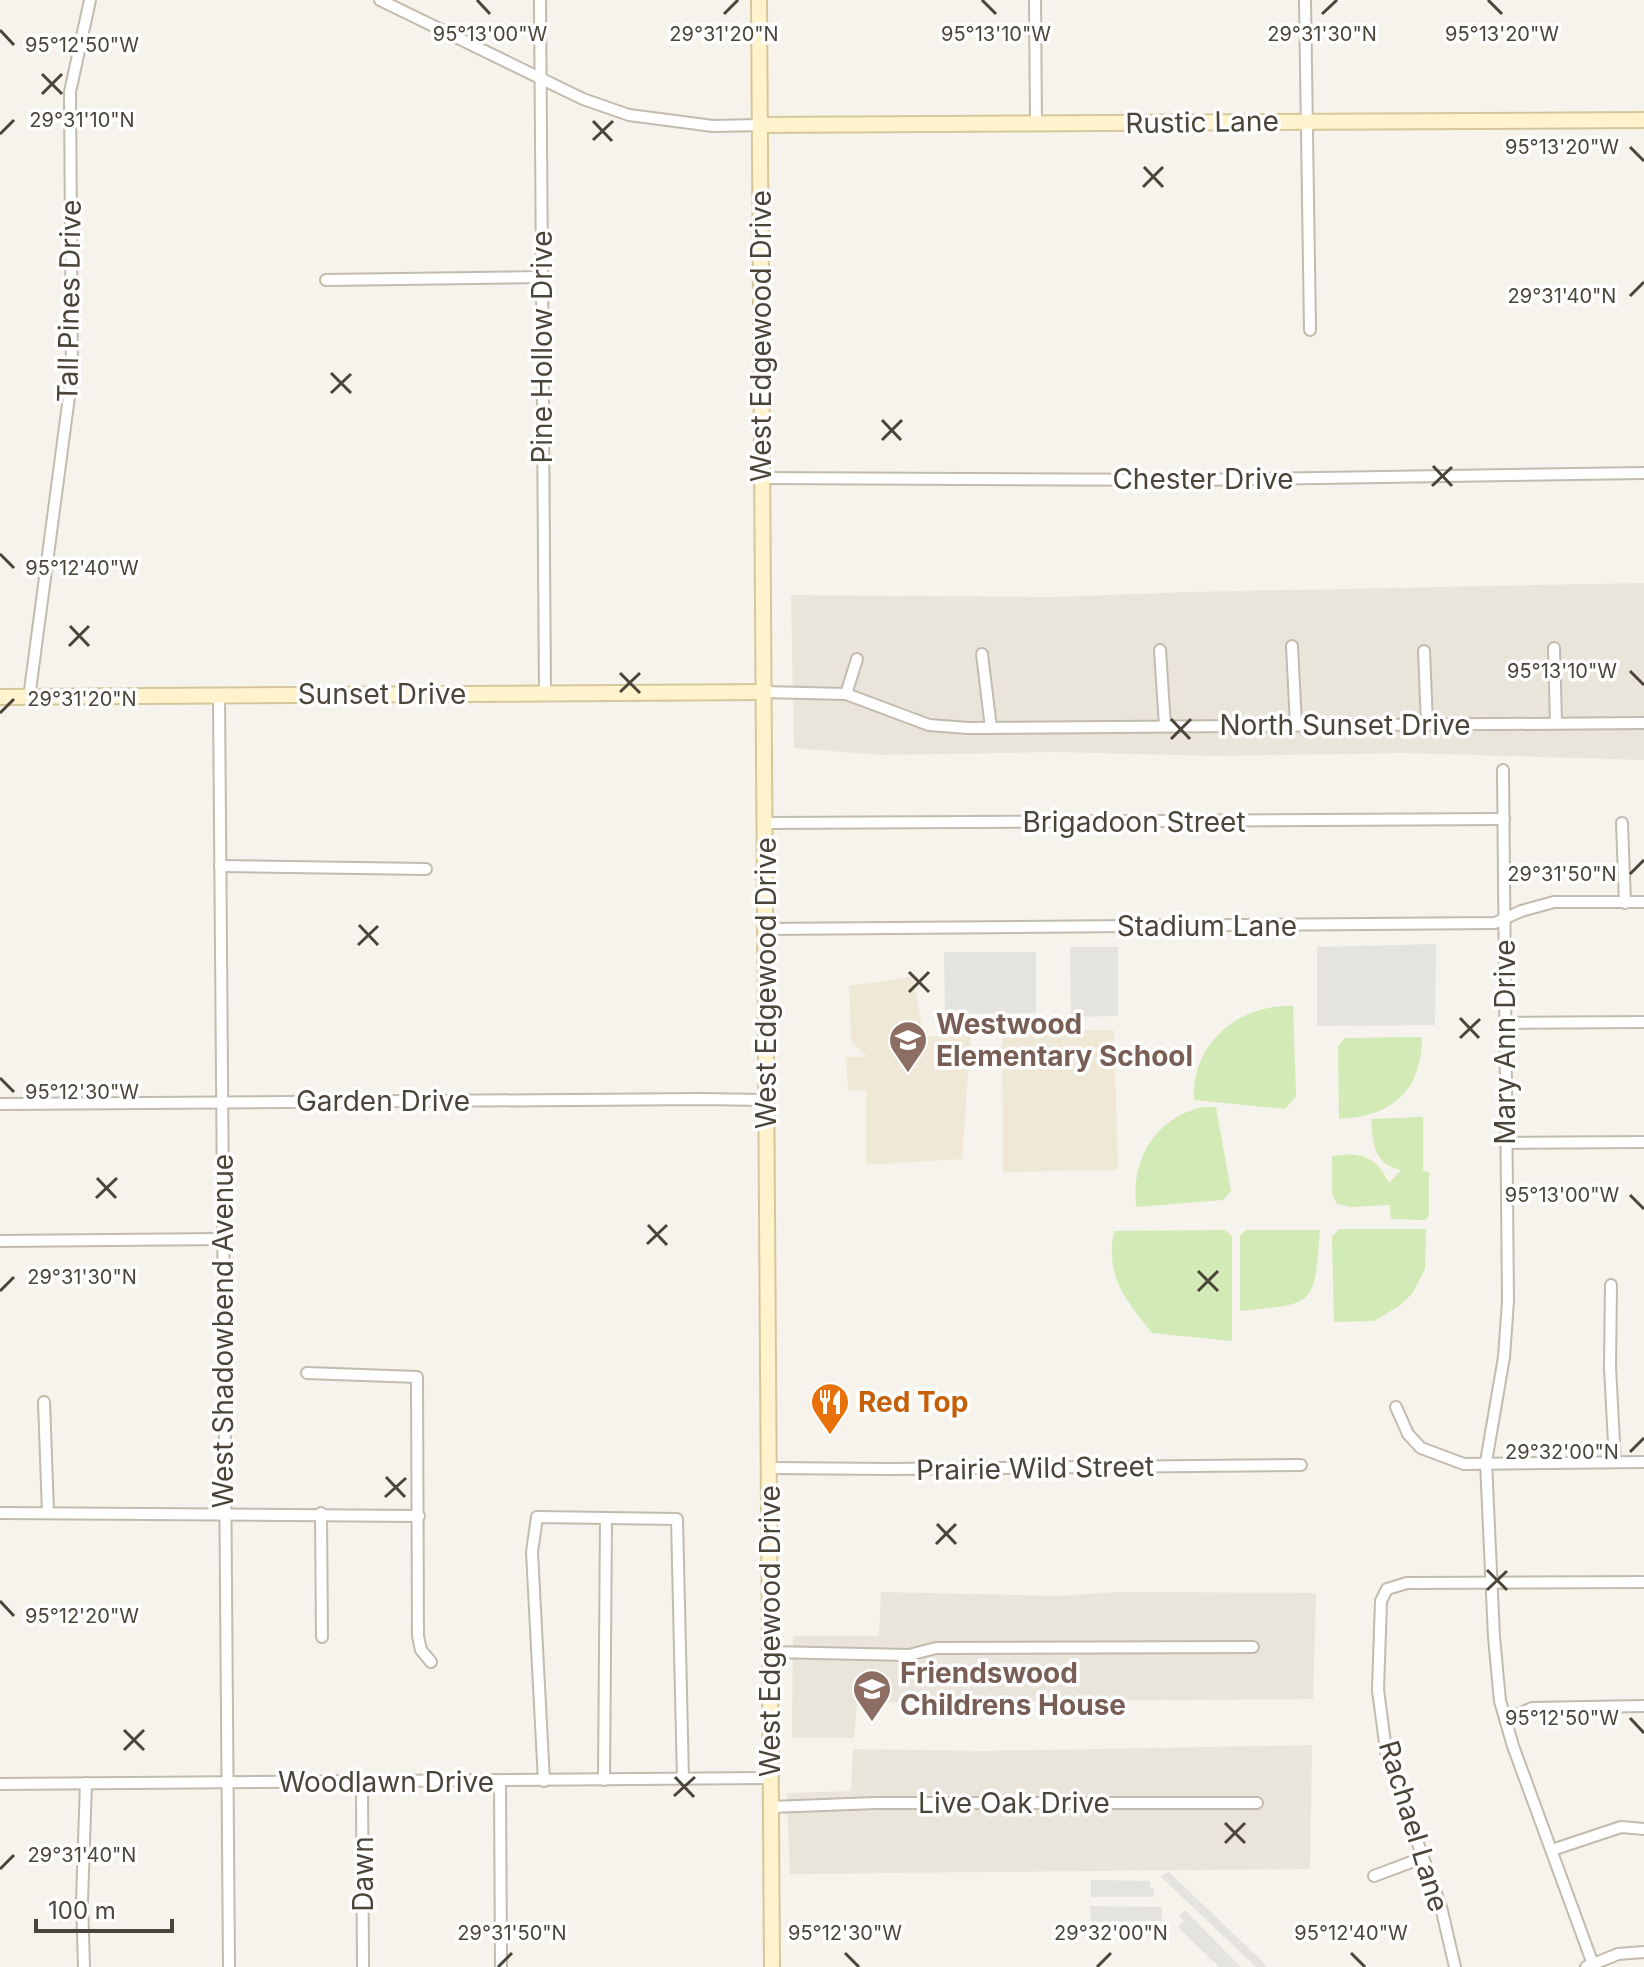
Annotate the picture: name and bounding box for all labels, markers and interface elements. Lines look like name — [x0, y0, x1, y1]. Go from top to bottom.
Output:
text: 95°13'00"W — [433, 22, 547, 46]
text: 29°31'20"N — [669, 22, 779, 46]
text: 95°13'10"W — [941, 22, 1051, 46]
text: 29°31'30"N — [1267, 22, 1377, 46]
text: 95°13'20"W — [1445, 22, 1559, 46]
text: 95°12'50"W — [25, 33, 139, 57]
street label: Rustic Lane — [1125, 104, 1279, 140]
text: 29°31'10"N — [29, 108, 135, 132]
text: 95°13'20"W — [1505, 135, 1619, 159]
street label: West Edgewood Drive — [744, 190, 778, 482]
street label: Tall Pines Drive — [50, 199, 88, 403]
street label: Pine Hollow Drive — [525, 230, 559, 464]
text: 29°31'40"N — [1508, 284, 1616, 308]
street label: Chester Drive — [1112, 462, 1294, 496]
text: 95°12'40"W — [25, 556, 139, 580]
text: 95°13'10"W — [1507, 659, 1617, 683]
street label: Sunset Drive — [298, 677, 466, 711]
text: 29°31'20"N — [27, 687, 137, 711]
street label: North Sunset Drive — [1219, 708, 1471, 742]
street label: Brigadoon Street — [1022, 805, 1246, 839]
street label: West Edgewood Drive — [749, 837, 783, 1129]
text: 29°31'50"N — [1507, 862, 1617, 886]
street label: Stadium Lane — [1117, 909, 1297, 943]
street label: Mary Ann Drive — [1488, 939, 1522, 1145]
place label: Westwood Elementary School — [936, 1007, 1193, 1073]
school or university icon: Westwood Elementary School — [887, 1019, 929, 1074]
text: 95°12'30"W — [25, 1080, 139, 1104]
street label: Garden Drive — [296, 1084, 470, 1118]
street label: West Shadowbend Avenue — [206, 1154, 240, 1508]
text: 95°13'00"W — [1505, 1183, 1619, 1207]
text: 29°31'30"N — [27, 1265, 137, 1289]
restaurant icon: Red Top — [809, 1381, 851, 1436]
place label: Red Top — [858, 1385, 968, 1419]
text: 29°32'00"N — [1505, 1440, 1619, 1464]
street label: Prairie Wild Street — [916, 1449, 1154, 1487]
street label: West Edgewood Drive — [753, 1485, 787, 1777]
text: 95°12'20"W — [25, 1604, 139, 1628]
place label: Friendswood Childrens House — [900, 1656, 1126, 1722]
school or university icon: Friendswood Childrens House — [851, 1668, 893, 1723]
text: 95°12'50"W — [1505, 1706, 1619, 1730]
street label: Rachael Lane — [1372, 1736, 1456, 1916]
street label: Woodlawn Drive — [278, 1765, 494, 1799]
street label: Live Oak Drive — [918, 1786, 1110, 1820]
street label: Dawn — [346, 1836, 380, 1912]
text: 29°31'40"N — [28, 1843, 136, 1867]
scale bar — [36, 1883, 172, 1933]
text: 100 m — [48, 1896, 116, 1925]
text: 29°31'50"N — [457, 1921, 567, 1945]
text: 95°12'30"W — [788, 1921, 902, 1945]
text: 29°32'00"N — [1054, 1921, 1168, 1945]
text: 95°12'40"W — [1294, 1921, 1408, 1945]

